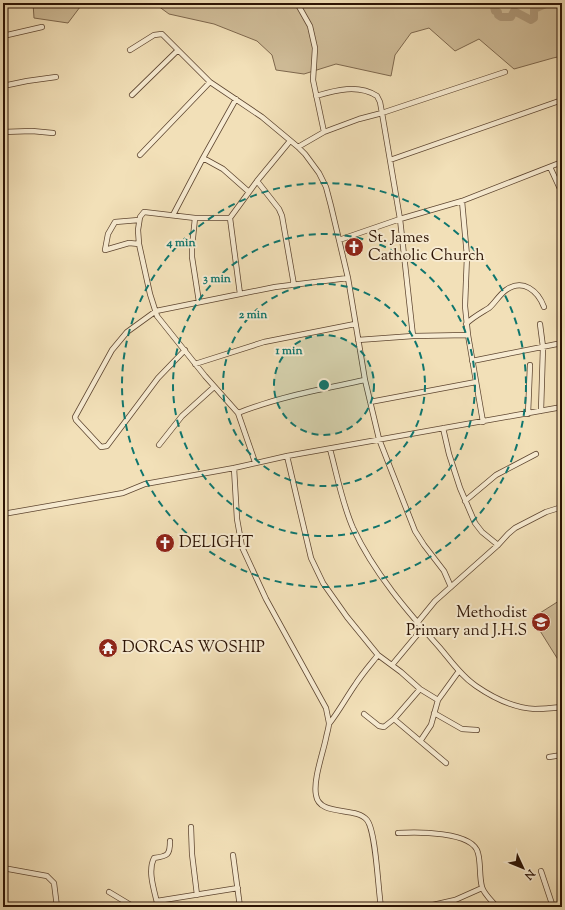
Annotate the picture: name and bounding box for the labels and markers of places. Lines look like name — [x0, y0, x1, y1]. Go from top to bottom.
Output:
place label: St. James Catholic Church — [368, 227, 485, 268]
church icon: St. James Catholic Church — [343, 236, 365, 258]
centre of rings — [317, 378, 331, 392]
church icon: DELIGHT — [154, 532, 176, 554]
place label: DELIGHT — [179, 532, 253, 555]
place label: Methodist Primary and J.H.S — [406, 602, 528, 643]
school or university icon: Methodist Primary and J.H.S — [530, 611, 552, 633]
temple icon: DORCAS WOSHIP — [97, 637, 119, 659]
place label: DORCAS WOSHIP — [122, 637, 265, 660]

